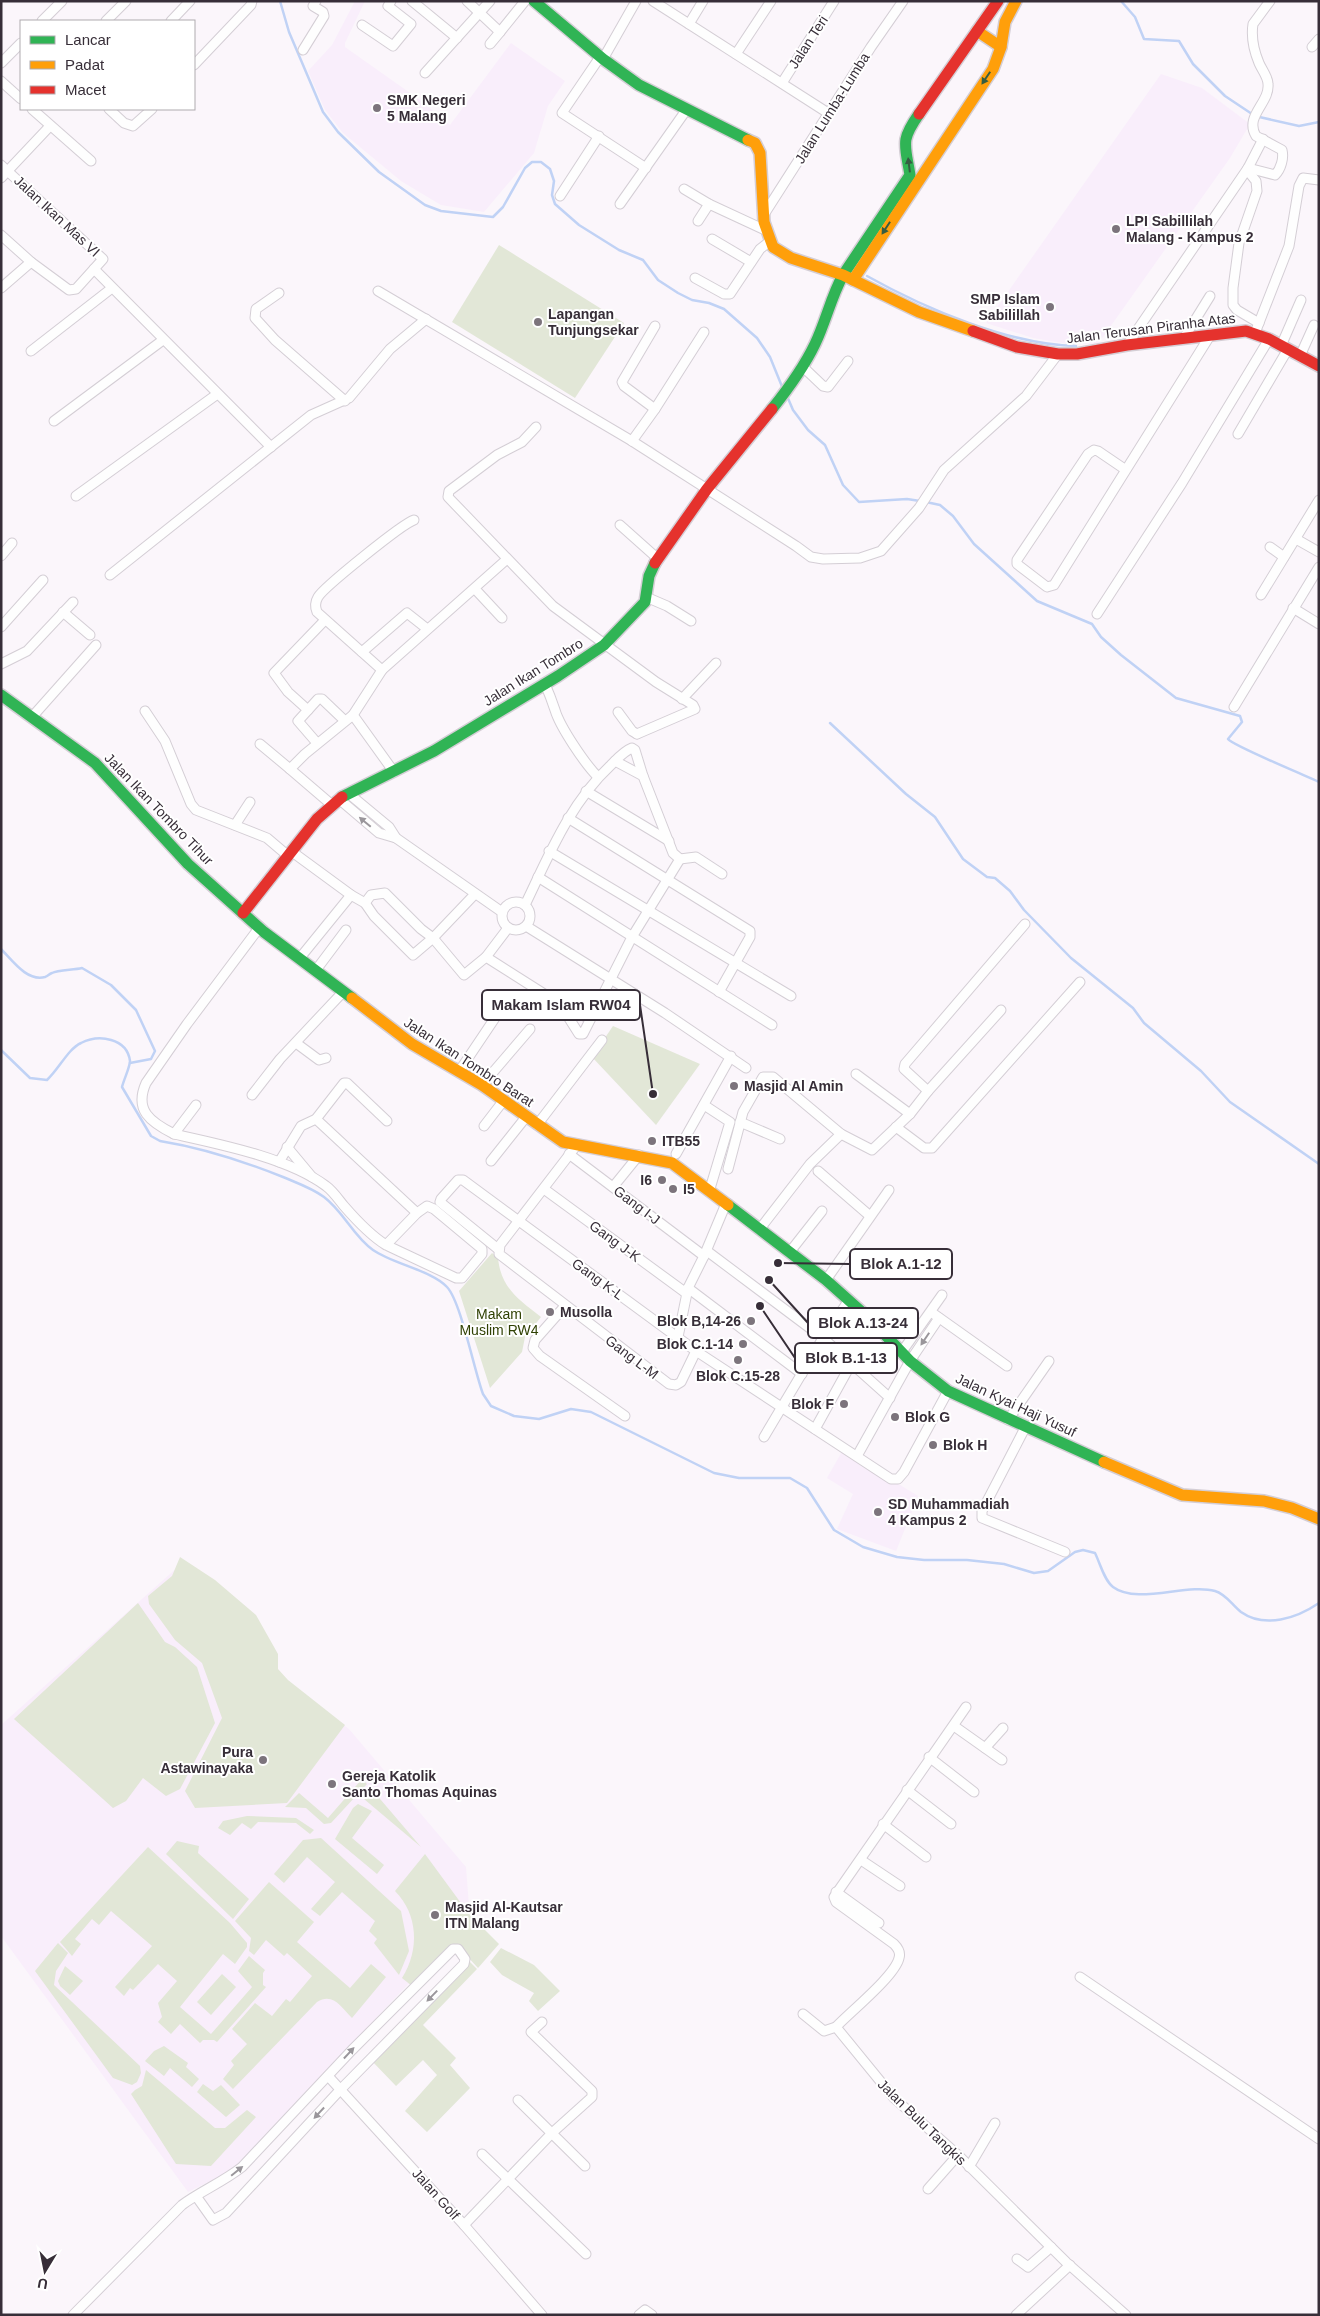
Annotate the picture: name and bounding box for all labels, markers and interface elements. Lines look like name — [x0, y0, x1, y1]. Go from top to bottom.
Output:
street label: Jalan Teri — [785, 13, 831, 71]
legend — [20, 20, 195, 110]
text: Lancar — [65, 31, 111, 48]
street label: Jalan Lumba-Lumba — [791, 49, 873, 166]
text: Padat — [65, 56, 105, 73]
one-way arrow — [981, 72, 991, 85]
text: Macet — [65, 81, 107, 98]
place label: SMK Negeri 5 Malang — [387, 92, 466, 124]
marker: SMK Negeri 5 Malang — [371, 102, 383, 114]
one-way arrow — [905, 156, 913, 172]
street label: Jalan Ikan Mas VI — [11, 172, 103, 260]
place label: LPI Sabillilah Malang - Kampus 2 — [1126, 213, 1254, 245]
one-way arrow — [882, 221, 891, 235]
marker: LPI Sabillilah Malang - Kampus 2 — [1110, 223, 1122, 235]
place label: SMP Islam Sabilillah — [970, 291, 1040, 323]
marker: SMP Islam Sabilillah — [1044, 301, 1056, 313]
place label: Lapangan Tunjungsekar — [548, 306, 639, 338]
street label: Jalan Terusan Piranha Atas — [1066, 310, 1236, 346]
marker: Lapangan Tunjungsekar — [532, 316, 544, 328]
street label: Jalan Ikan Tombro — [480, 635, 586, 709]
street label: Jalan Ikan Tombro Tihur — [101, 750, 217, 868]
one-way arrow — [360, 816, 372, 828]
callout: Makam Islam RW04 — [482, 990, 640, 1020]
text: Makam Islam RW04 — [492, 996, 631, 1013]
street label: Jalan Ikan Tombro Barat — [401, 1014, 537, 1110]
place label: Masjid Al Amin — [744, 1078, 843, 1094]
marker: Masjid Al Amin — [728, 1080, 740, 1092]
place label: ITB55 — [662, 1133, 700, 1149]
marker: ITB55 — [646, 1135, 658, 1147]
place label: I6 — [640, 1172, 652, 1188]
marker: I6 — [656, 1174, 668, 1186]
place label: I5 — [683, 1181, 695, 1197]
street label: Gang I-J — [611, 1182, 663, 1228]
marker: I5 — [667, 1183, 679, 1195]
street label: Gang J-K — [586, 1217, 644, 1265]
callout: Blok A.1-12 — [850, 1249, 952, 1279]
street label: Gang K-L — [569, 1255, 627, 1303]
text: Blok A.1-12 — [860, 1255, 942, 1272]
place label: Musolla — [560, 1304, 612, 1320]
park label: Makam Muslim RW4 — [459, 1306, 539, 1338]
marker: Musolla — [544, 1306, 556, 1318]
callout: Blok A.13-24 — [808, 1308, 918, 1338]
place label: Blok B,14-26 — [657, 1313, 741, 1329]
text: Blok A.13-24 — [818, 1314, 908, 1331]
marker: Blok B,14-26 — [745, 1315, 757, 1327]
street label: Gang L-M — [602, 1332, 662, 1382]
one-way arrow — [920, 1333, 930, 1346]
place label: Blok C.1-14 — [657, 1336, 733, 1352]
marker: Blok C.1-14 — [737, 1338, 749, 1350]
callout: Blok B.1-13 — [795, 1343, 897, 1373]
text: Blok B.1-13 — [805, 1349, 887, 1366]
marker: Blok C.15-28 — [732, 1354, 744, 1366]
place label: Blok C.15-28 — [696, 1368, 780, 1384]
street label: Jalan Kyai Haji Yusuf — [953, 1370, 1079, 1440]
place label: Blok F — [791, 1396, 834, 1412]
marker: Blok F — [838, 1398, 850, 1410]
place label: Blok G — [905, 1409, 950, 1425]
marker: Blok G — [889, 1411, 901, 1423]
place label: Blok H — [943, 1437, 987, 1453]
marker: Blok H — [927, 1439, 939, 1451]
place label: SD Muhammadiah 4 Kampus 2 — [888, 1496, 1009, 1528]
marker: SD Muhammadiah 4 Kampus 2 — [872, 1506, 884, 1518]
place label: Pura Astawinayaka — [160, 1744, 253, 1776]
marker: Pura Astawinayaka — [257, 1754, 269, 1766]
place label: Gereja Katolik Santo Thomas Aquinas — [342, 1768, 497, 1800]
marker: Gereja Katolik Santo Thomas Aquinas — [326, 1778, 338, 1790]
place label: Masjid Al-Kautsar ITN Malang — [445, 1899, 563, 1931]
marker: Masjid Al-Kautsar ITN Malang — [429, 1909, 441, 1921]
one-way arrow — [426, 1990, 438, 2002]
one-way arrow — [343, 2048, 355, 2060]
street label: Jalan Bulu Tangkis — [875, 2076, 969, 2168]
one-way arrow — [313, 2106, 325, 2118]
one-way arrow — [230, 2165, 243, 2176]
street label: Jalan Golf — [409, 2165, 463, 2223]
north arrow — [20, 2246, 70, 2296]
text: U — [36, 2275, 49, 2293]

